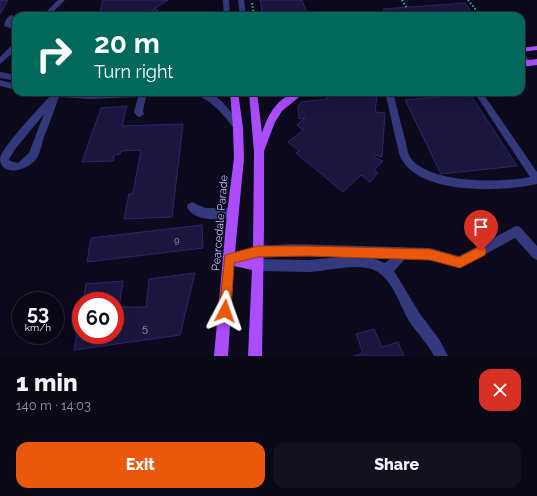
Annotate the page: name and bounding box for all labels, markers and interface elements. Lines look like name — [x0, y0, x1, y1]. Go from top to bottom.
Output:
text: 20 m — [94, 27, 160, 60]
icon: right — [28, 28, 80, 80]
text: Turn right — [94, 61, 173, 82]
street label: Pearcedale Parade — [209, 174, 231, 272]
pin — [464, 210, 498, 251]
icon: arrive — [470, 216, 492, 238]
house number: 9 — [174, 235, 180, 245]
position arrow — [204, 290, 246, 332]
speed limit sign: 60 — [72, 292, 124, 344]
text: 53 — [27, 301, 49, 325]
text: km/h — [25, 322, 51, 333]
house number: 5 — [142, 322, 148, 335]
text: 1 min — [16, 368, 78, 397]
button: close — [479, 369, 521, 411]
text: 140 m · 14:03 — [16, 398, 91, 413]
button: Exit — [16, 442, 265, 488]
button: Share — [273, 442, 521, 488]

